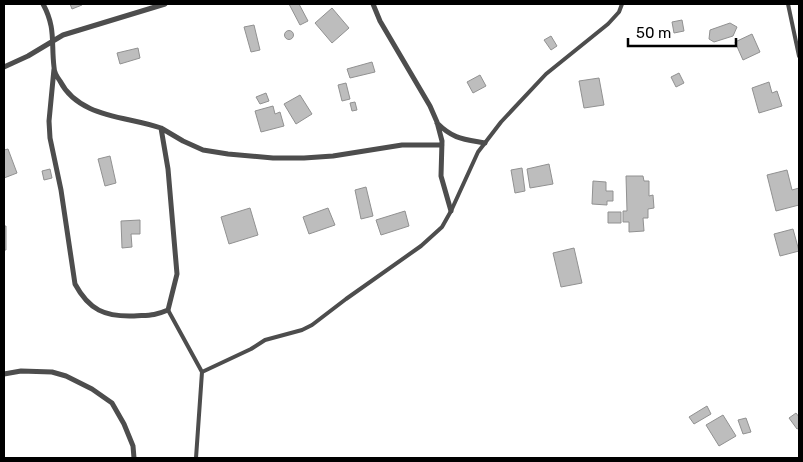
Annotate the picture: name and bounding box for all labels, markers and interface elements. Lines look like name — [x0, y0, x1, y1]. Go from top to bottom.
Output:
scale bar — [628, 15, 736, 47]
text: 50 m — [636, 24, 671, 42]

